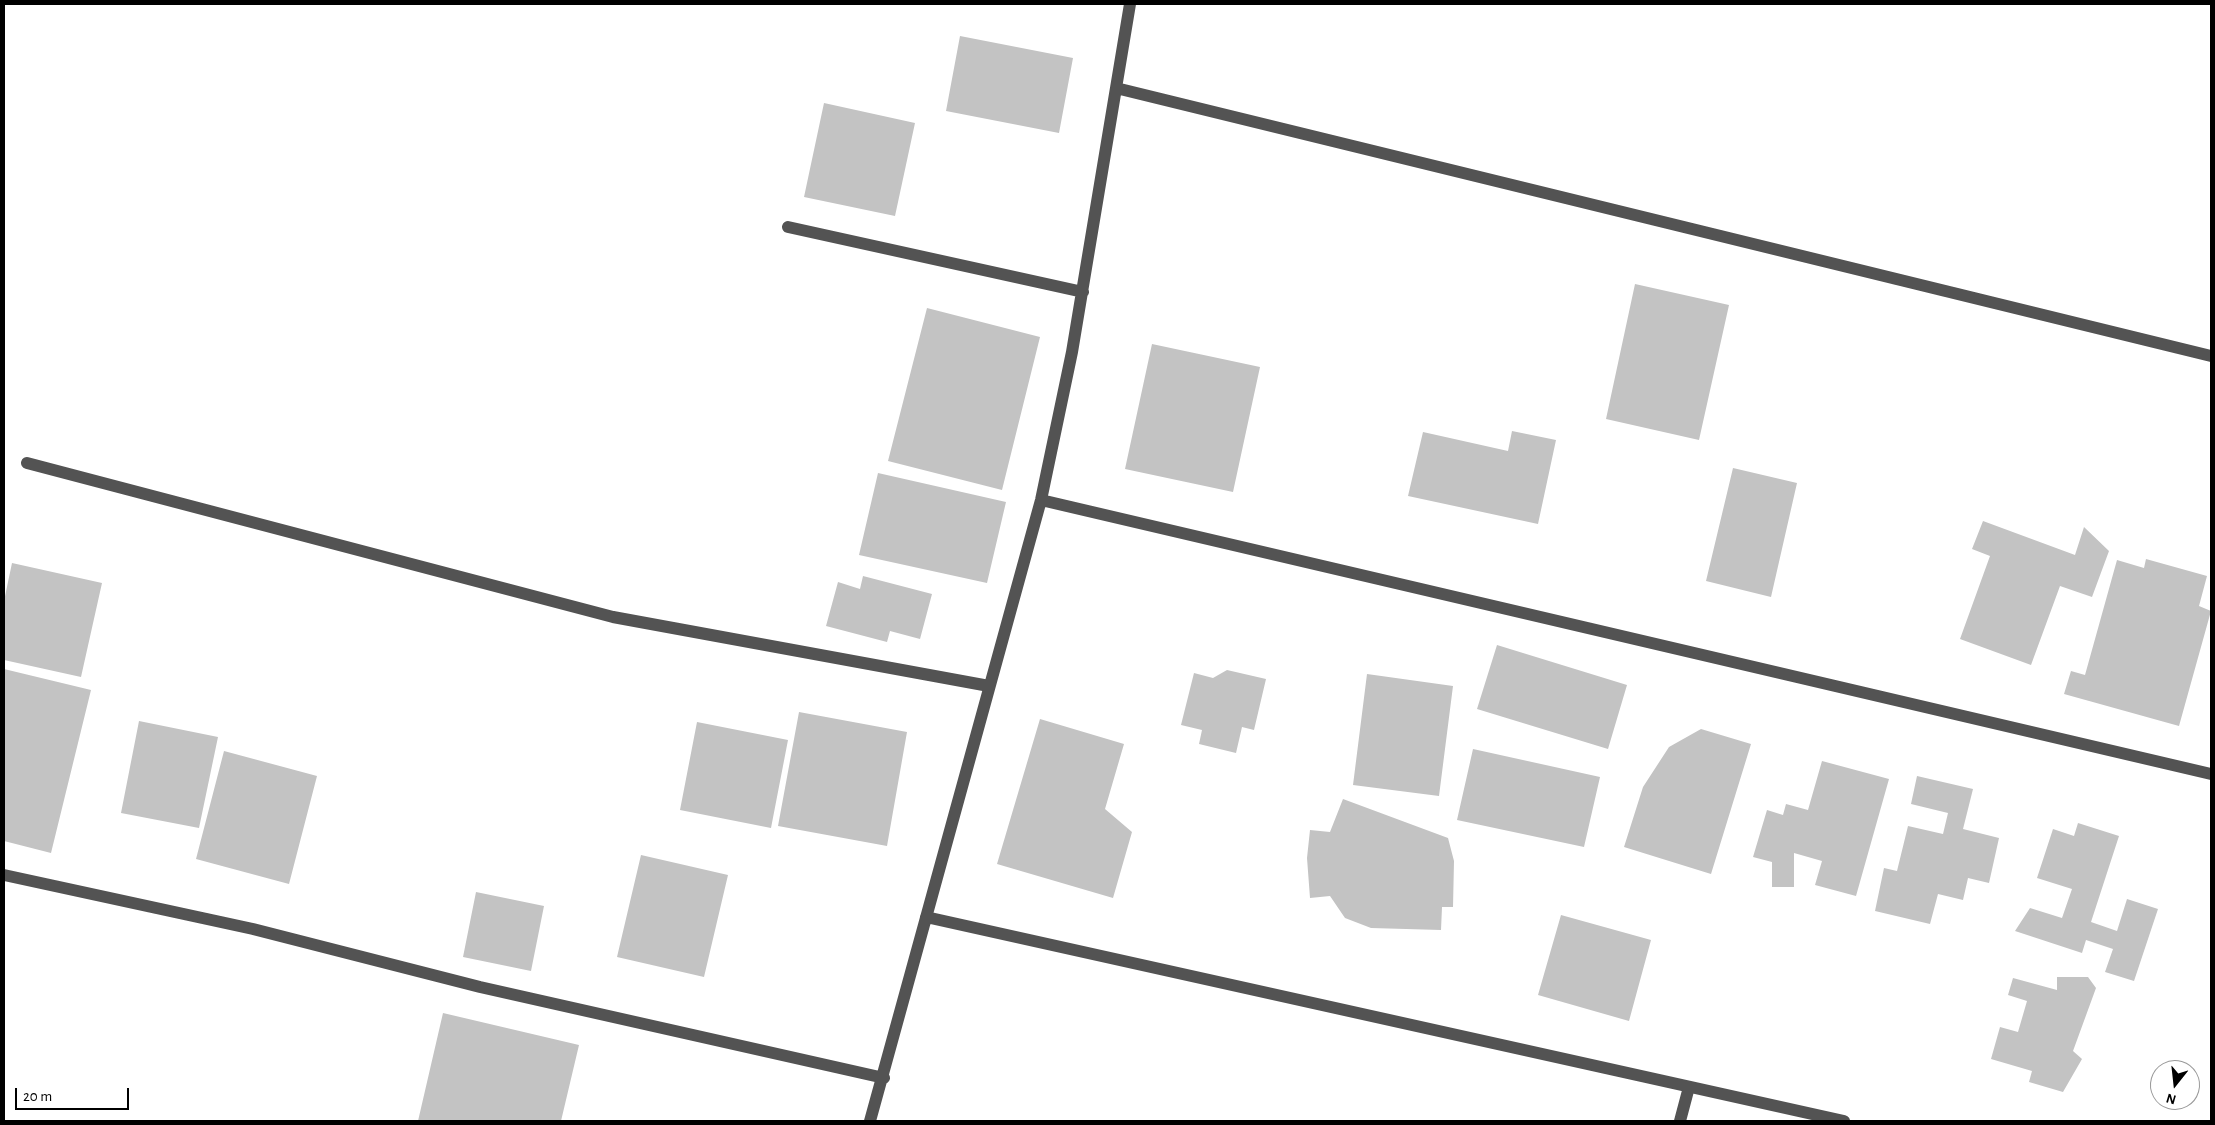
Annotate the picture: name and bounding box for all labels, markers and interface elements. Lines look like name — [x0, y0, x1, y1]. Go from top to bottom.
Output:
north arrow — [2150, 1060, 2200, 1110]
scale bar — [18, 1078, 131, 1110]
text: 20 m — [23, 1089, 52, 1104]
text: N — [2165, 1090, 2178, 1107]

